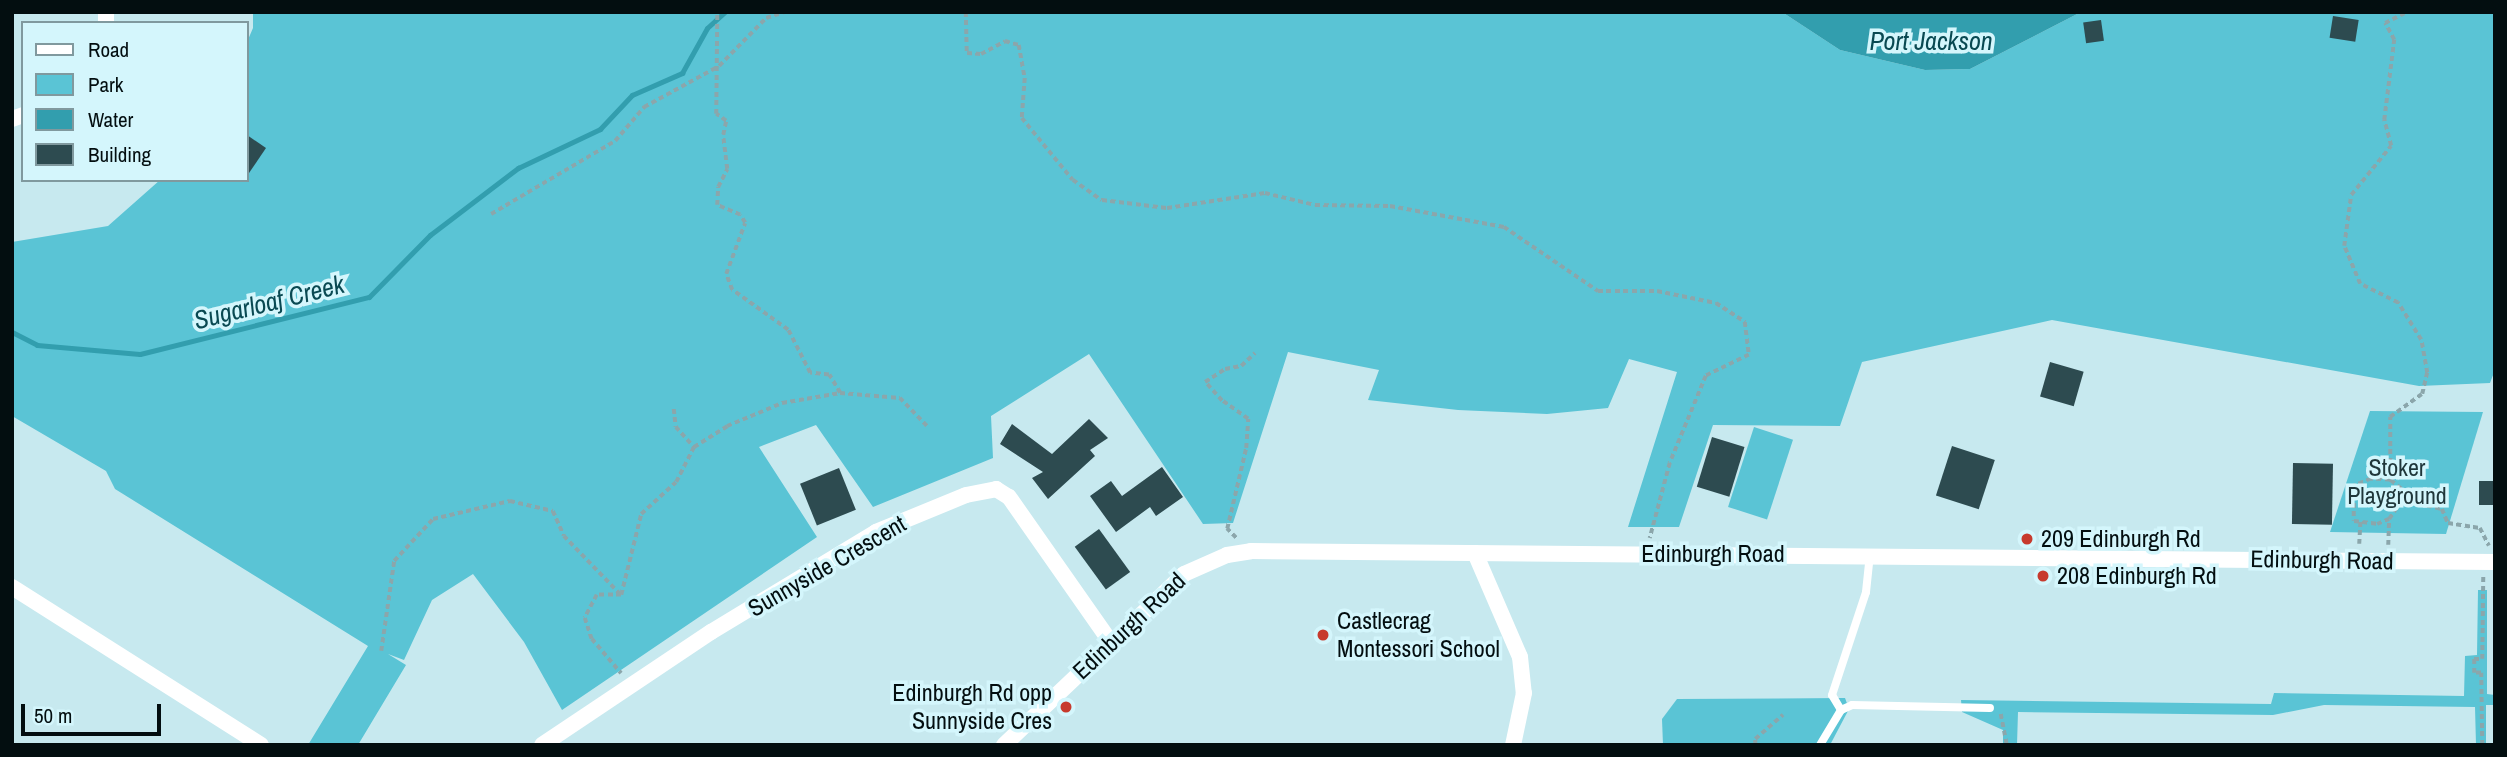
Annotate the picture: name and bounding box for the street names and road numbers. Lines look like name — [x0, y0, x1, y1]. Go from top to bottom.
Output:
street label: Sunnyside Crescent — [743, 509, 911, 623]
street label: Edinburgh Road — [1641, 540, 1785, 568]
street label: Edinburgh Road — [2250, 544, 2394, 576]
street label: Edinburgh Road — [1067, 567, 1191, 685]

